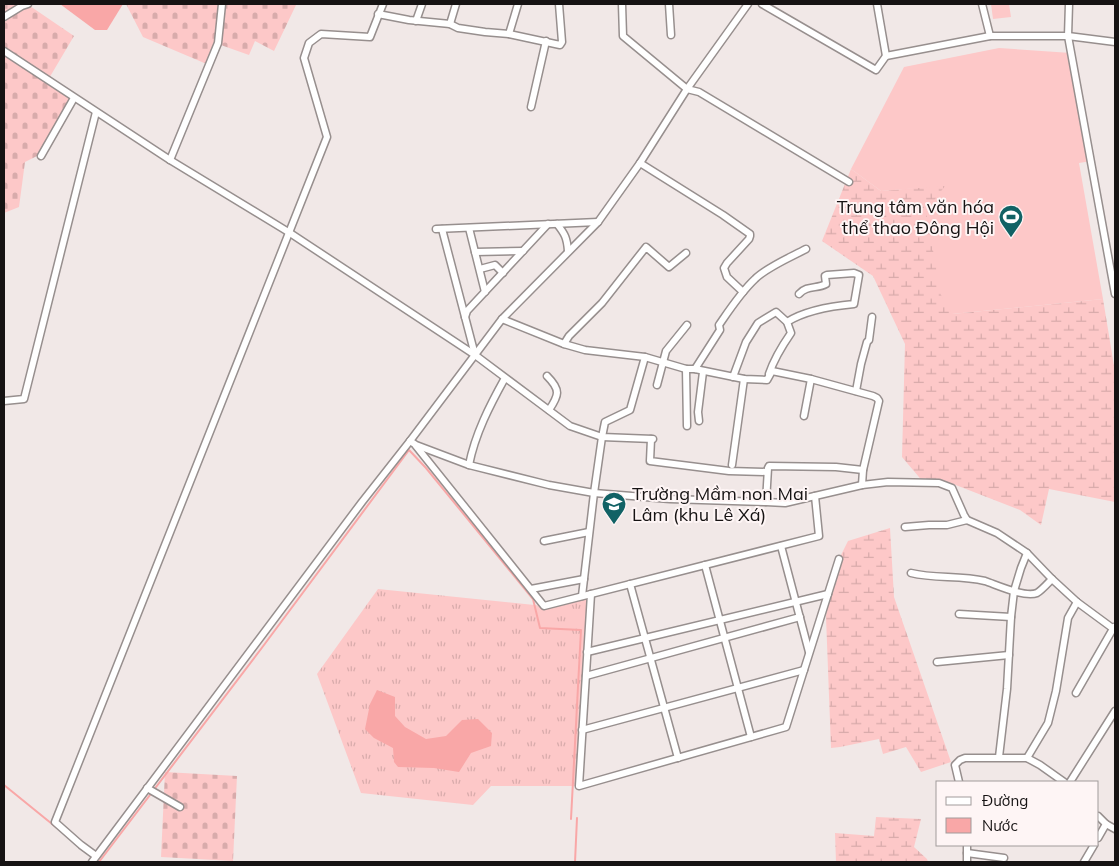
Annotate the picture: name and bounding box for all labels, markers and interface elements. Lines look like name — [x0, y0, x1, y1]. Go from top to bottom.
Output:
place label: Trung tâm văn hóa thể thao Đông Hội — [837, 195, 994, 239]
sports icon: Trung tâm văn hóa thể thao Đông Hội — [998, 204, 1024, 238]
place label: Trường Mầm non Mai Lâm (khu Lê Xá) — [632, 482, 808, 526]
school or university icon: Trường Mầm non Mai Lâm (khu Lê Xá) — [601, 491, 627, 525]
legend — [936, 781, 1099, 846]
text: Đường — [982, 791, 1028, 810]
text: Nước — [982, 816, 1018, 835]

